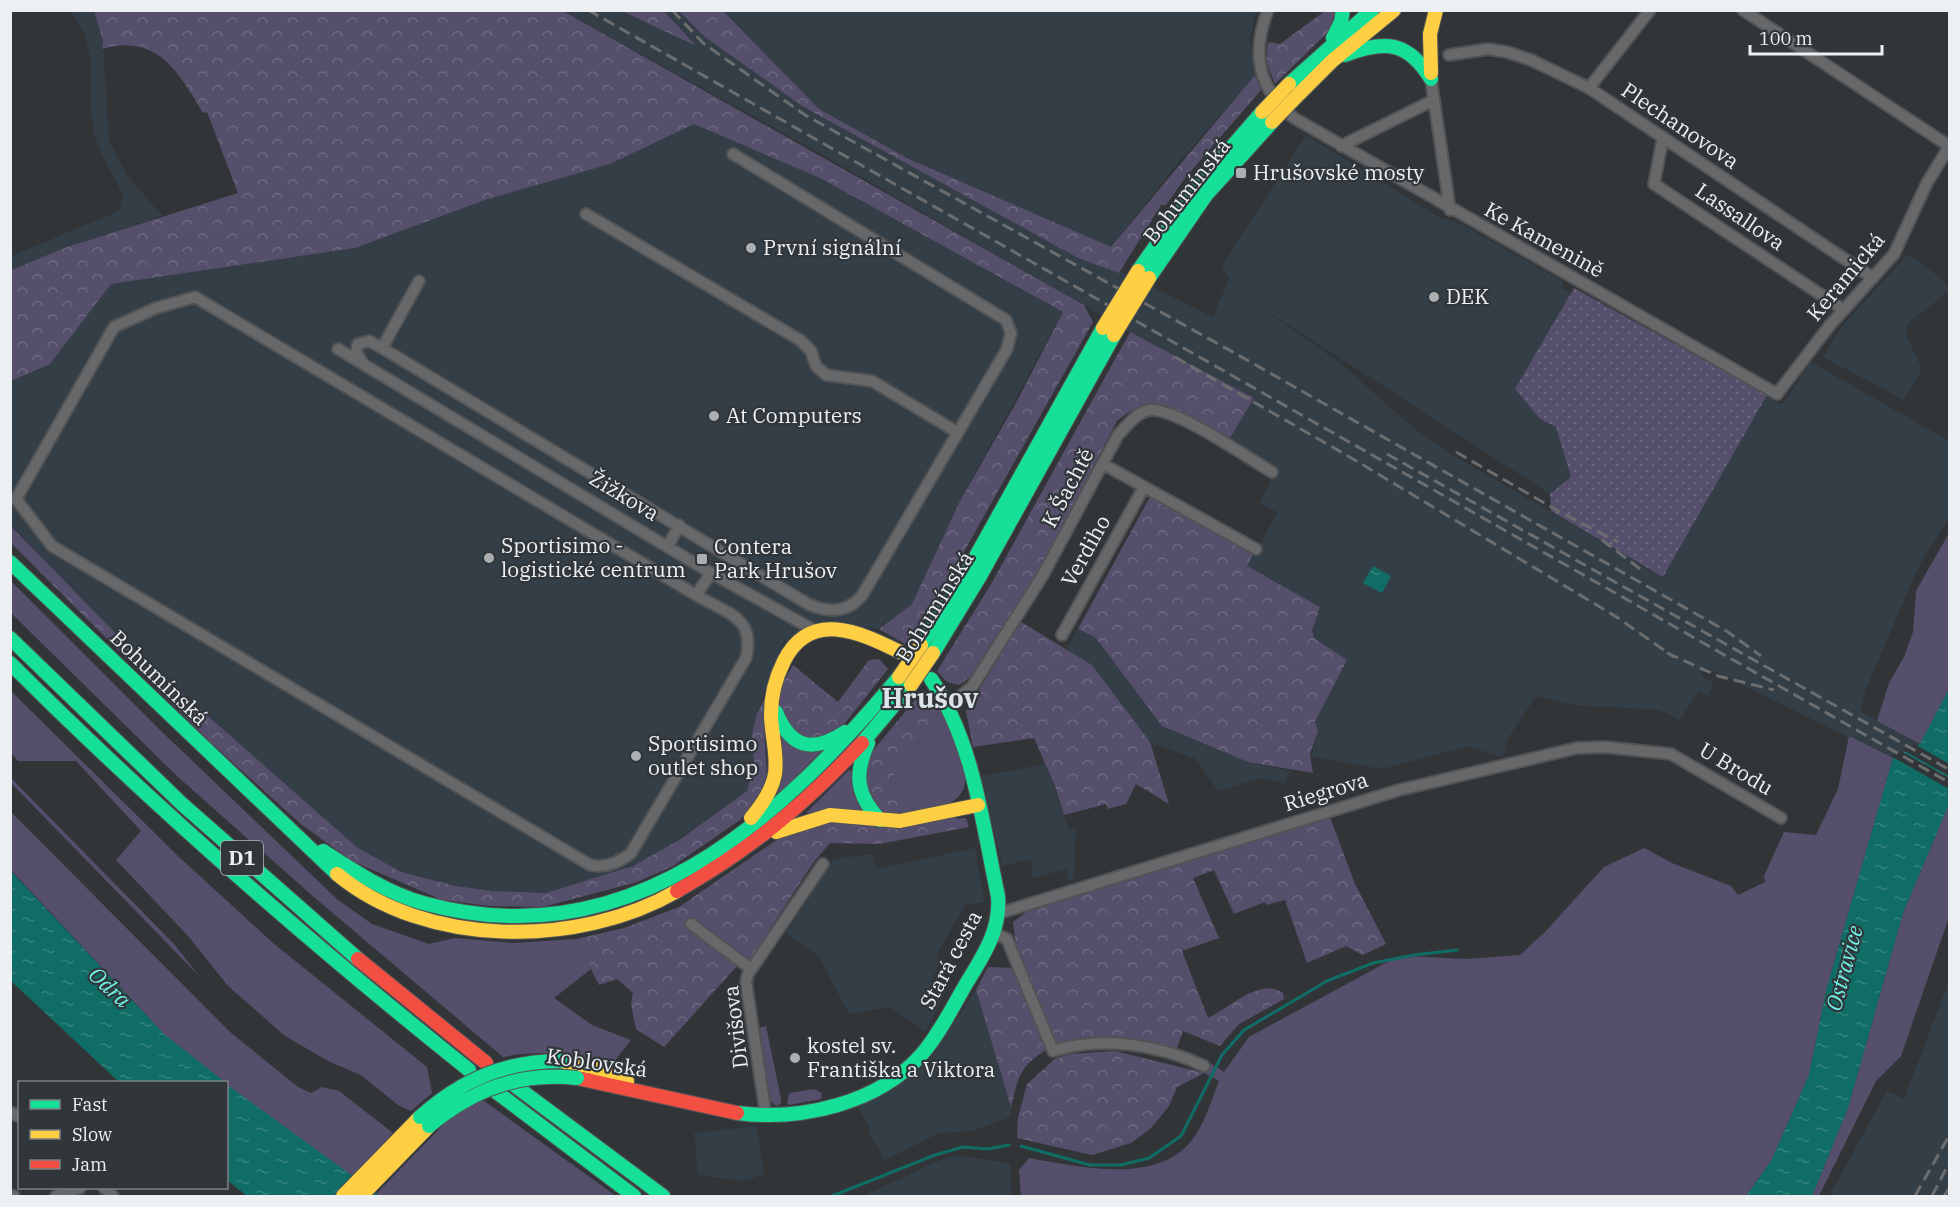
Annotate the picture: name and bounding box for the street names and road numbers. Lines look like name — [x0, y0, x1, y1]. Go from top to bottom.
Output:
street label: Plechanovova — [1616, 75, 1745, 175]
street label: Bohumínská — [1136, 132, 1236, 249]
street label: Lassallova — [1690, 176, 1791, 256]
street label: Ke Kamenině — [1480, 195, 1609, 283]
street label: Keramická — [1800, 226, 1891, 327]
street label: K Šachtě — [1035, 443, 1100, 532]
street label: Žižkova — [584, 463, 665, 527]
street label: Verdiho — [1054, 510, 1116, 591]
street label: Bohumínská — [889, 546, 979, 667]
street label: Bohumínská — [105, 623, 215, 731]
street label: U Brodu — [1694, 735, 1779, 801]
street label: Riegrova — [1280, 765, 1371, 817]
road number: D1 — [221, 841, 263, 875]
street label: Stará cesta — [912, 905, 988, 1014]
street label: Divišova — [716, 984, 754, 1070]
street label: Koblovská — [545, 1041, 650, 1083]

